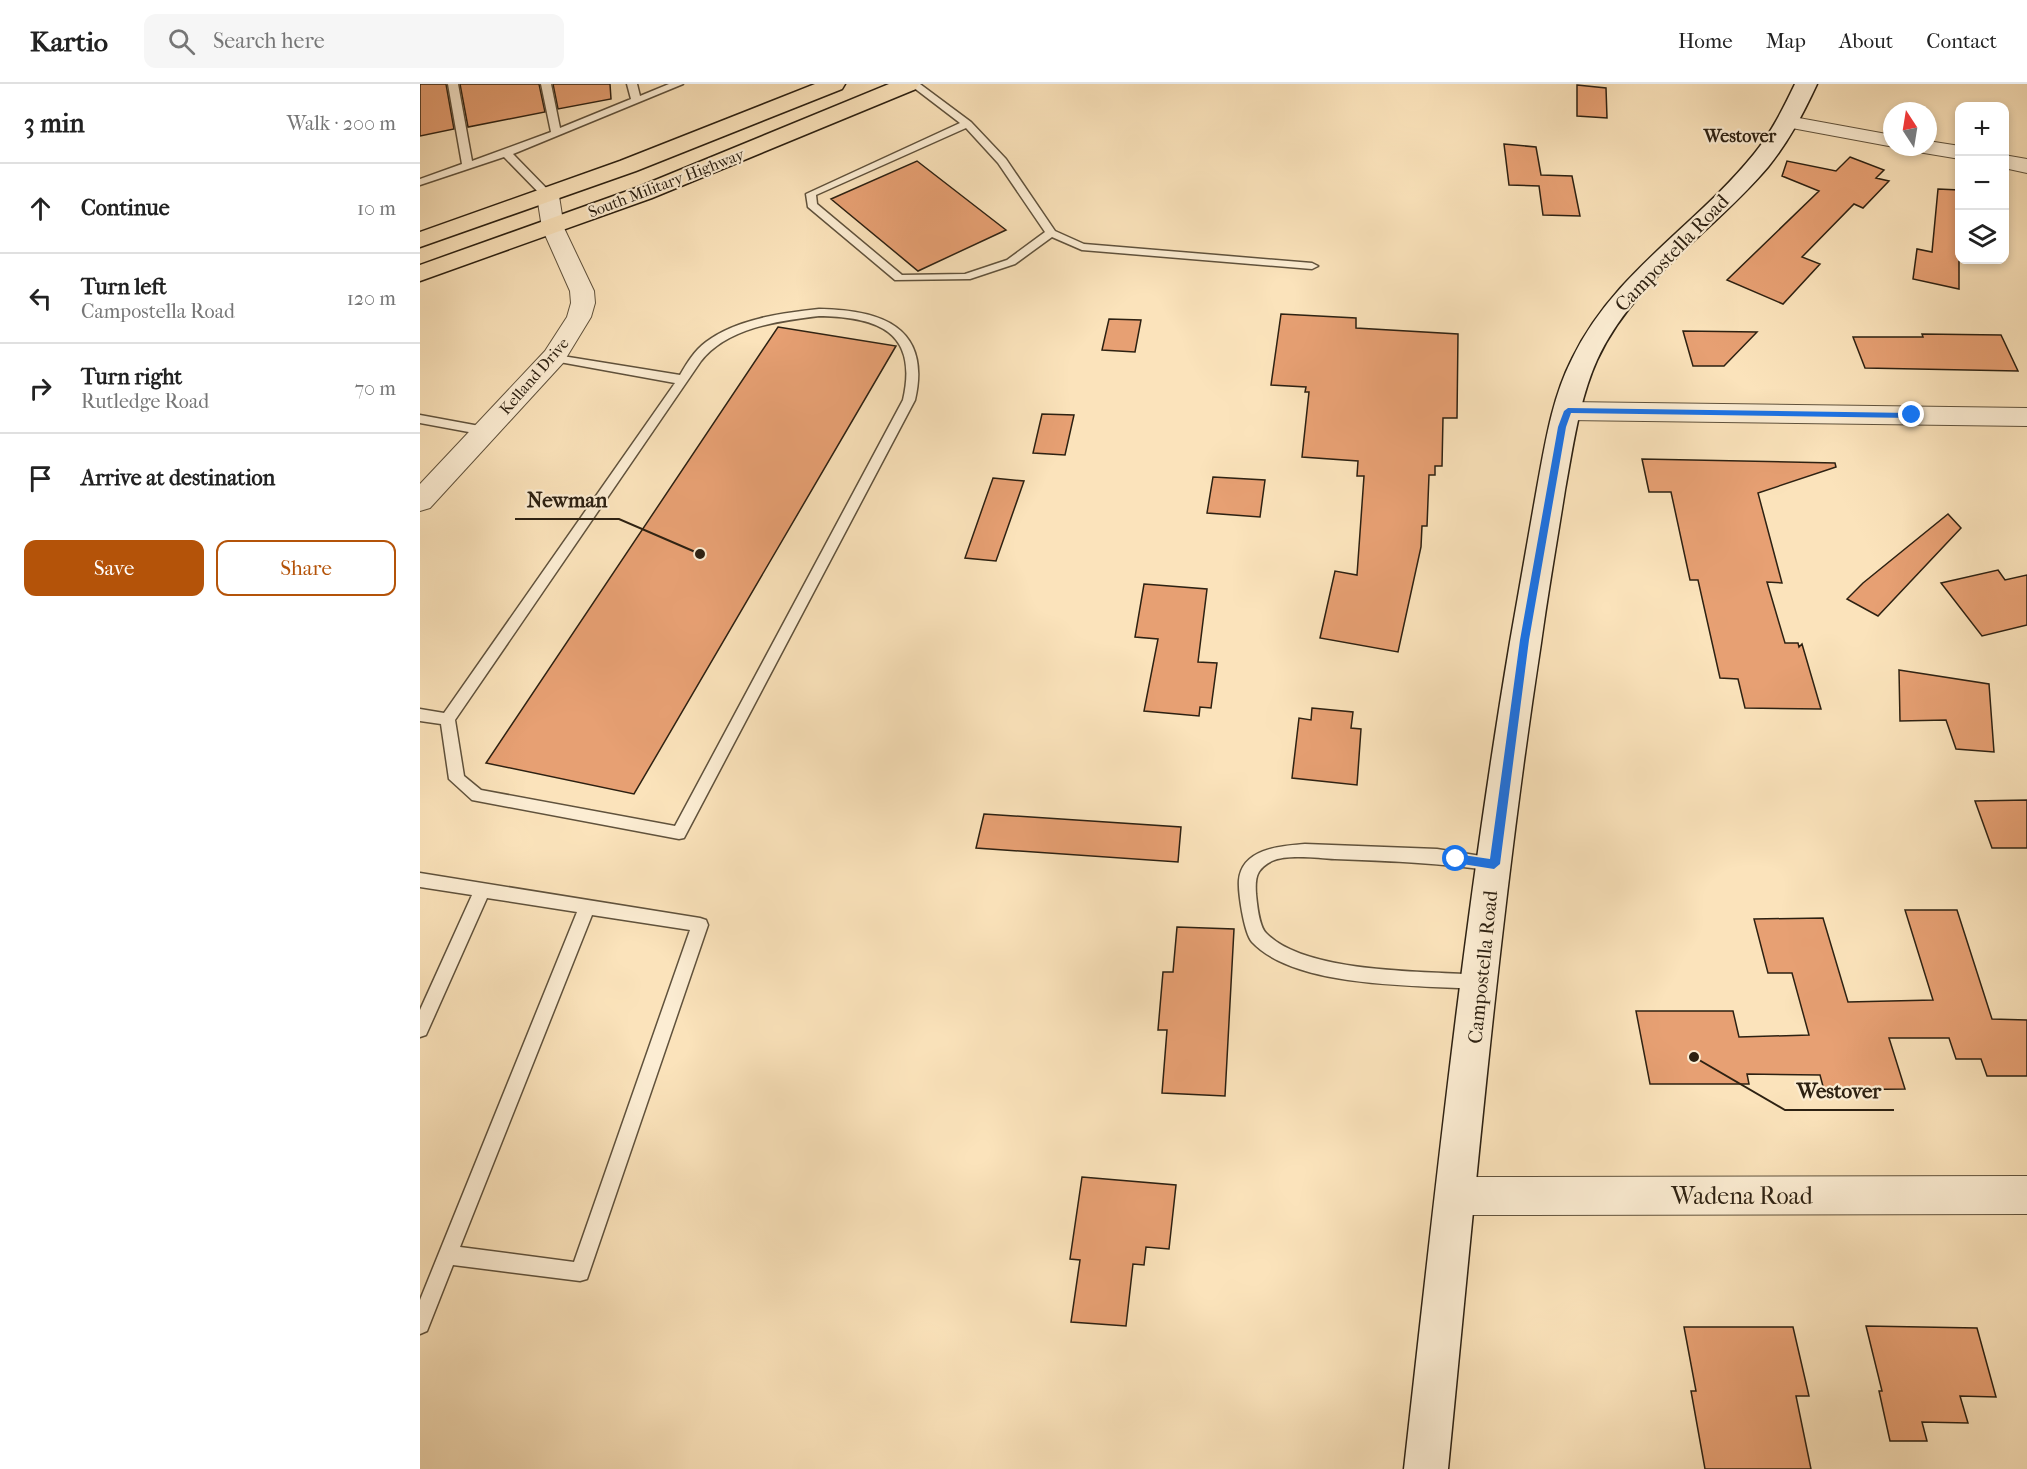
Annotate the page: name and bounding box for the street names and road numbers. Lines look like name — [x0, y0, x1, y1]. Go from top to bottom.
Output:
street label: South Military Highway — [585, 144, 747, 222]
street label: Campostella Road — [1610, 189, 1734, 316]
street label: Kelland Drive — [495, 334, 573, 418]
street label: Campostella Road — [1464, 888, 1503, 1045]
street label: Wadena Road — [1670, 1182, 1814, 1210]

